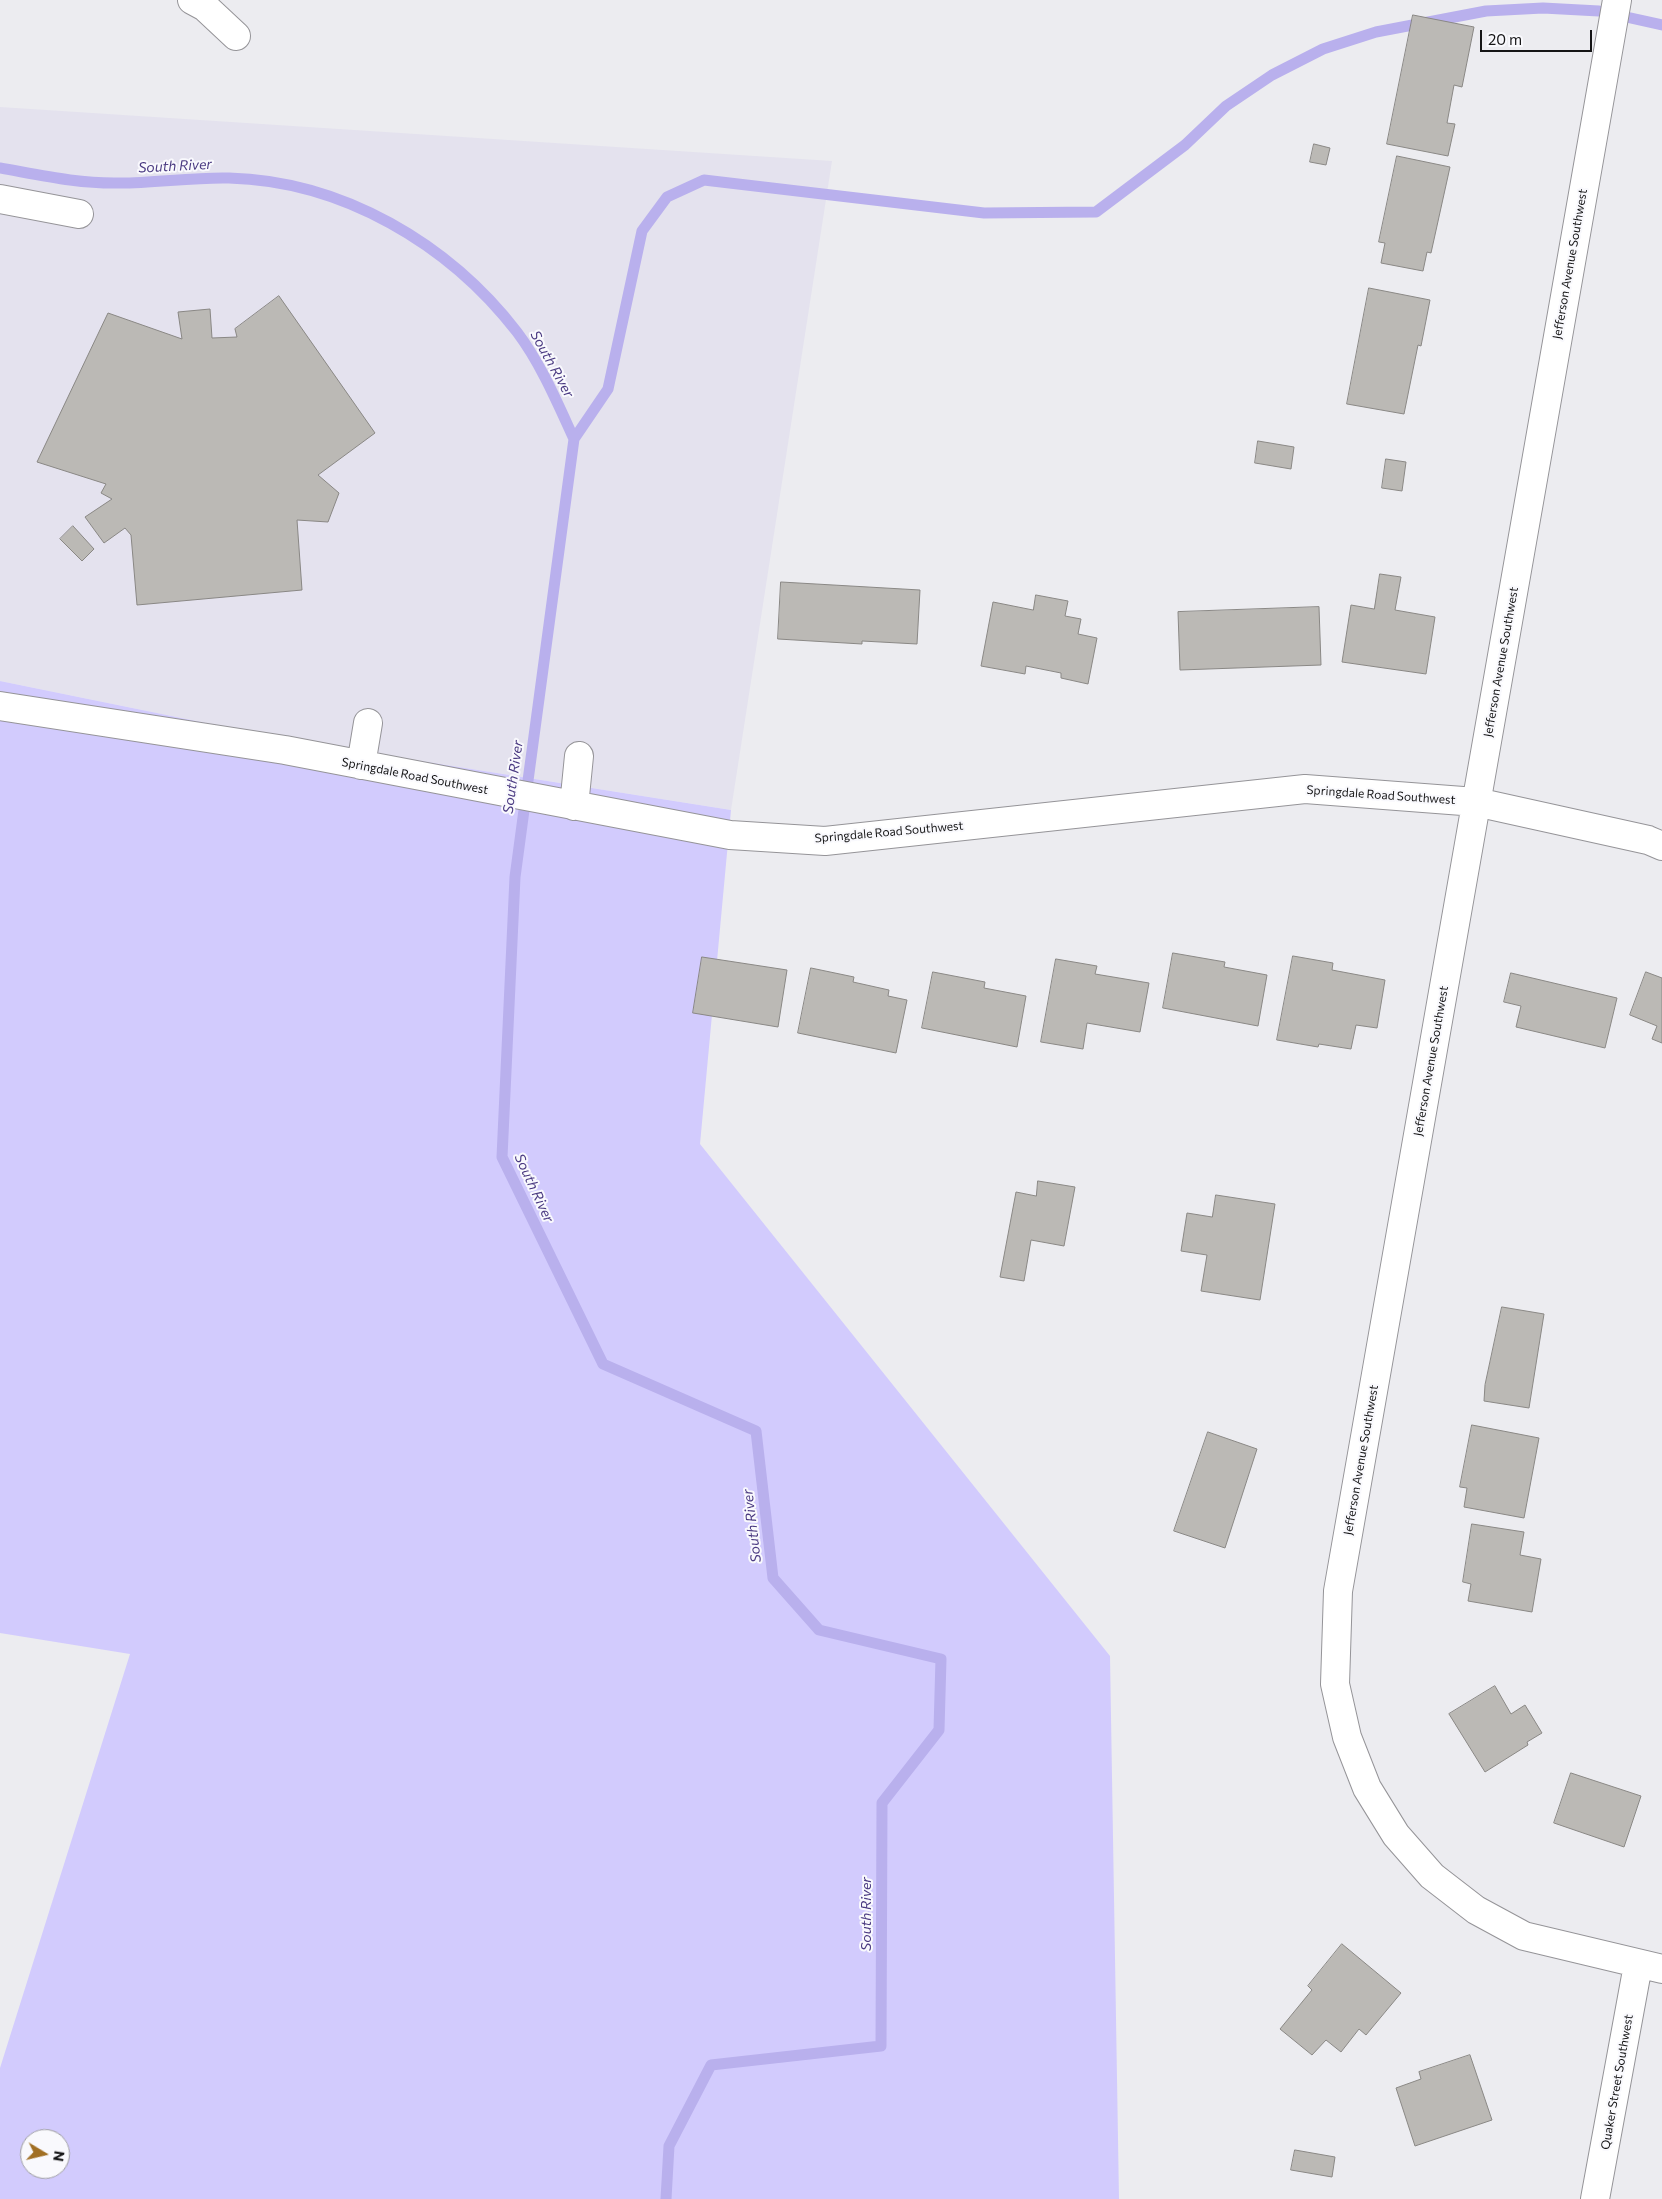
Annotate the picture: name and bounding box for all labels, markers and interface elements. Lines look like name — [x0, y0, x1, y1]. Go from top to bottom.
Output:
scale bar — [1482, 20, 1594, 52]
text: 20 m — [1488, 30, 1522, 48]
water label: South River — [138, 156, 212, 176]
street label: Jefferson Avenue Southwest — [1550, 188, 1590, 340]
water label: South River — [527, 328, 577, 400]
street label: Jefferson Avenue Southwest — [1481, 586, 1521, 738]
water label: South River — [500, 739, 526, 815]
street label: Springdale Road Southwest — [340, 755, 490, 797]
street label: Springdale Road Southwest — [1306, 783, 1456, 807]
street label: Springdale Road Southwest — [814, 818, 964, 846]
street label: Jefferson Avenue Southwest — [1411, 985, 1451, 1137]
water label: South River — [511, 1151, 557, 1225]
street label: Jefferson Avenue Southwest — [1341, 1384, 1381, 1536]
water label: South River — [739, 1488, 765, 1564]
water label: South River — [858, 1877, 874, 1951]
street label: Quaker Street Southwest — [1598, 2013, 1636, 2151]
north arrow — [20, 2129, 70, 2179]
text: N — [50, 2150, 69, 2163]

